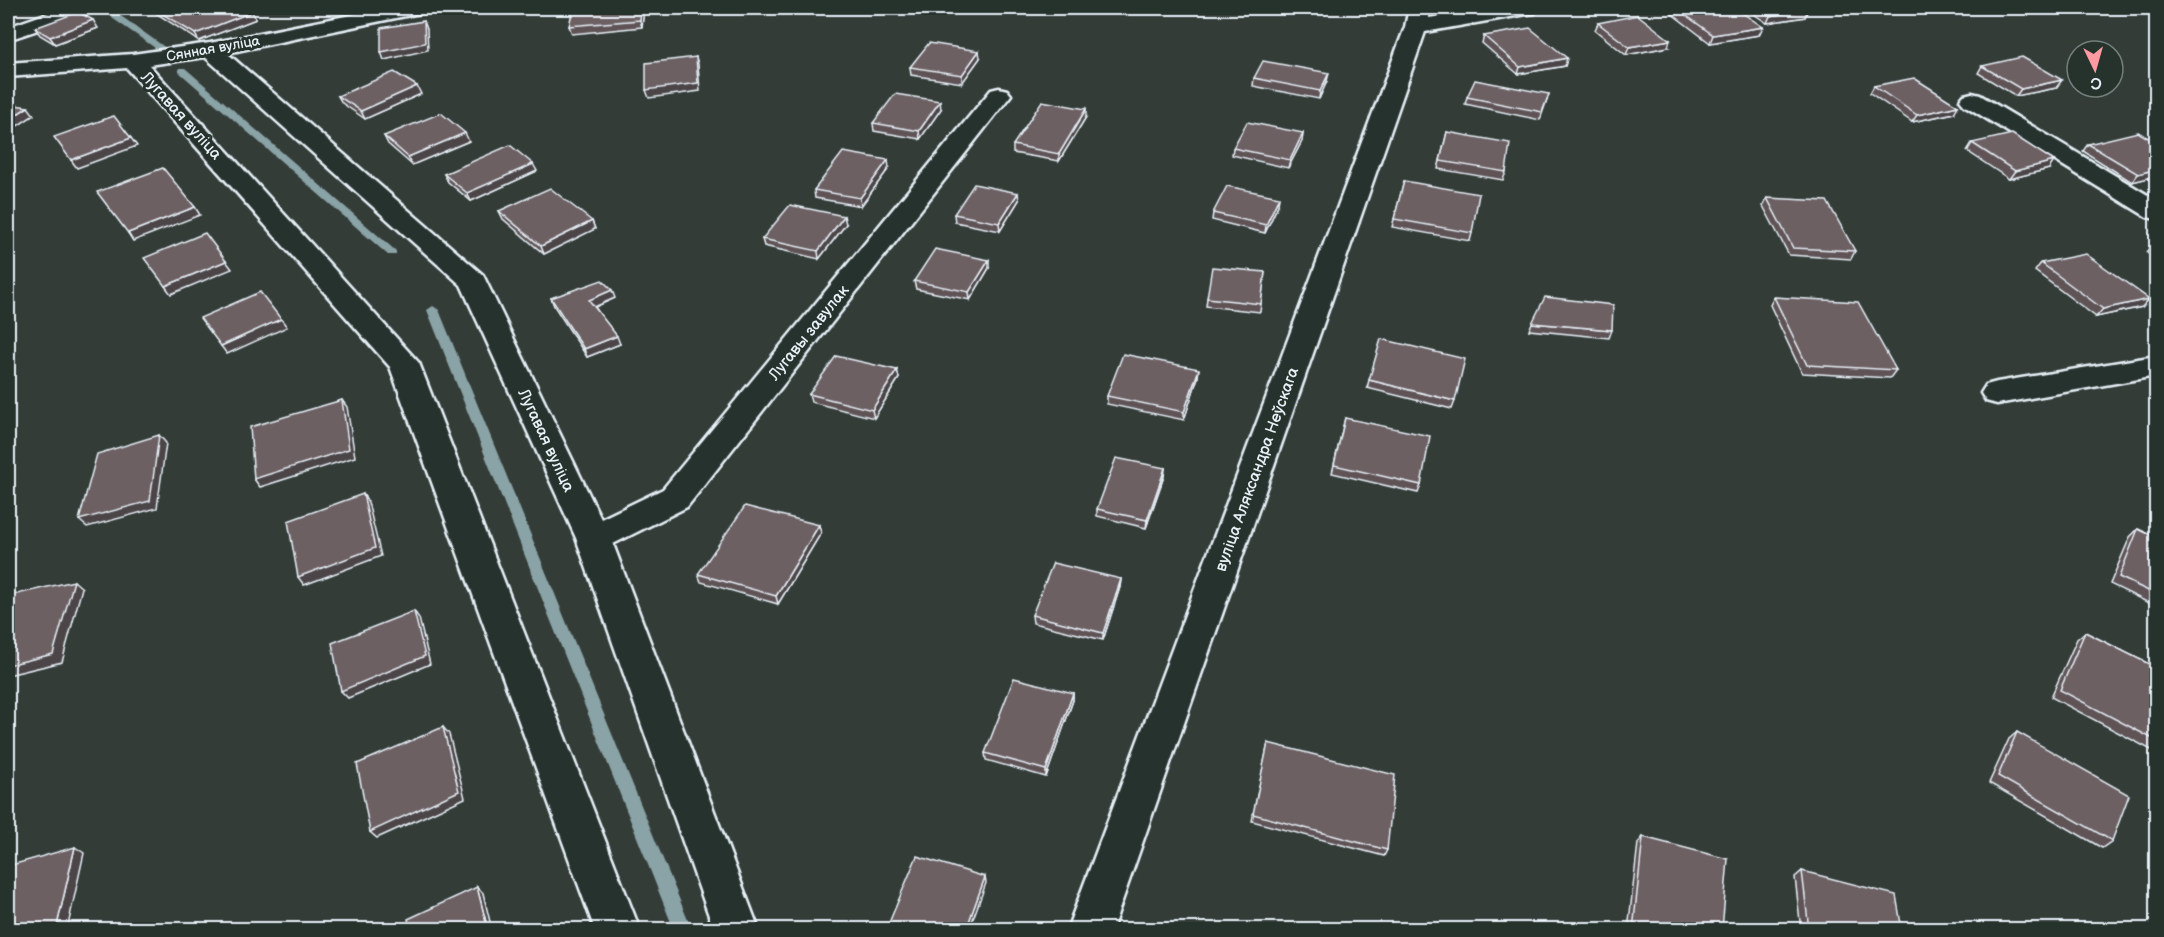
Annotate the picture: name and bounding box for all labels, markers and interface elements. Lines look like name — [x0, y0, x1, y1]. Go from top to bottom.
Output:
street label: Сянная вуліца — [165, 32, 262, 65]
north arrow — [2065, 39, 2125, 99]
street label: Лугавая вуліца — [136, 67, 226, 164]
text: С — [2090, 72, 2103, 92]
street label: Лугавы завулак — [764, 281, 854, 385]
street label: вуліца Аляксандра Неўскага — [1212, 364, 1303, 574]
street label: Лугавая вуліца — [513, 385, 578, 496]

